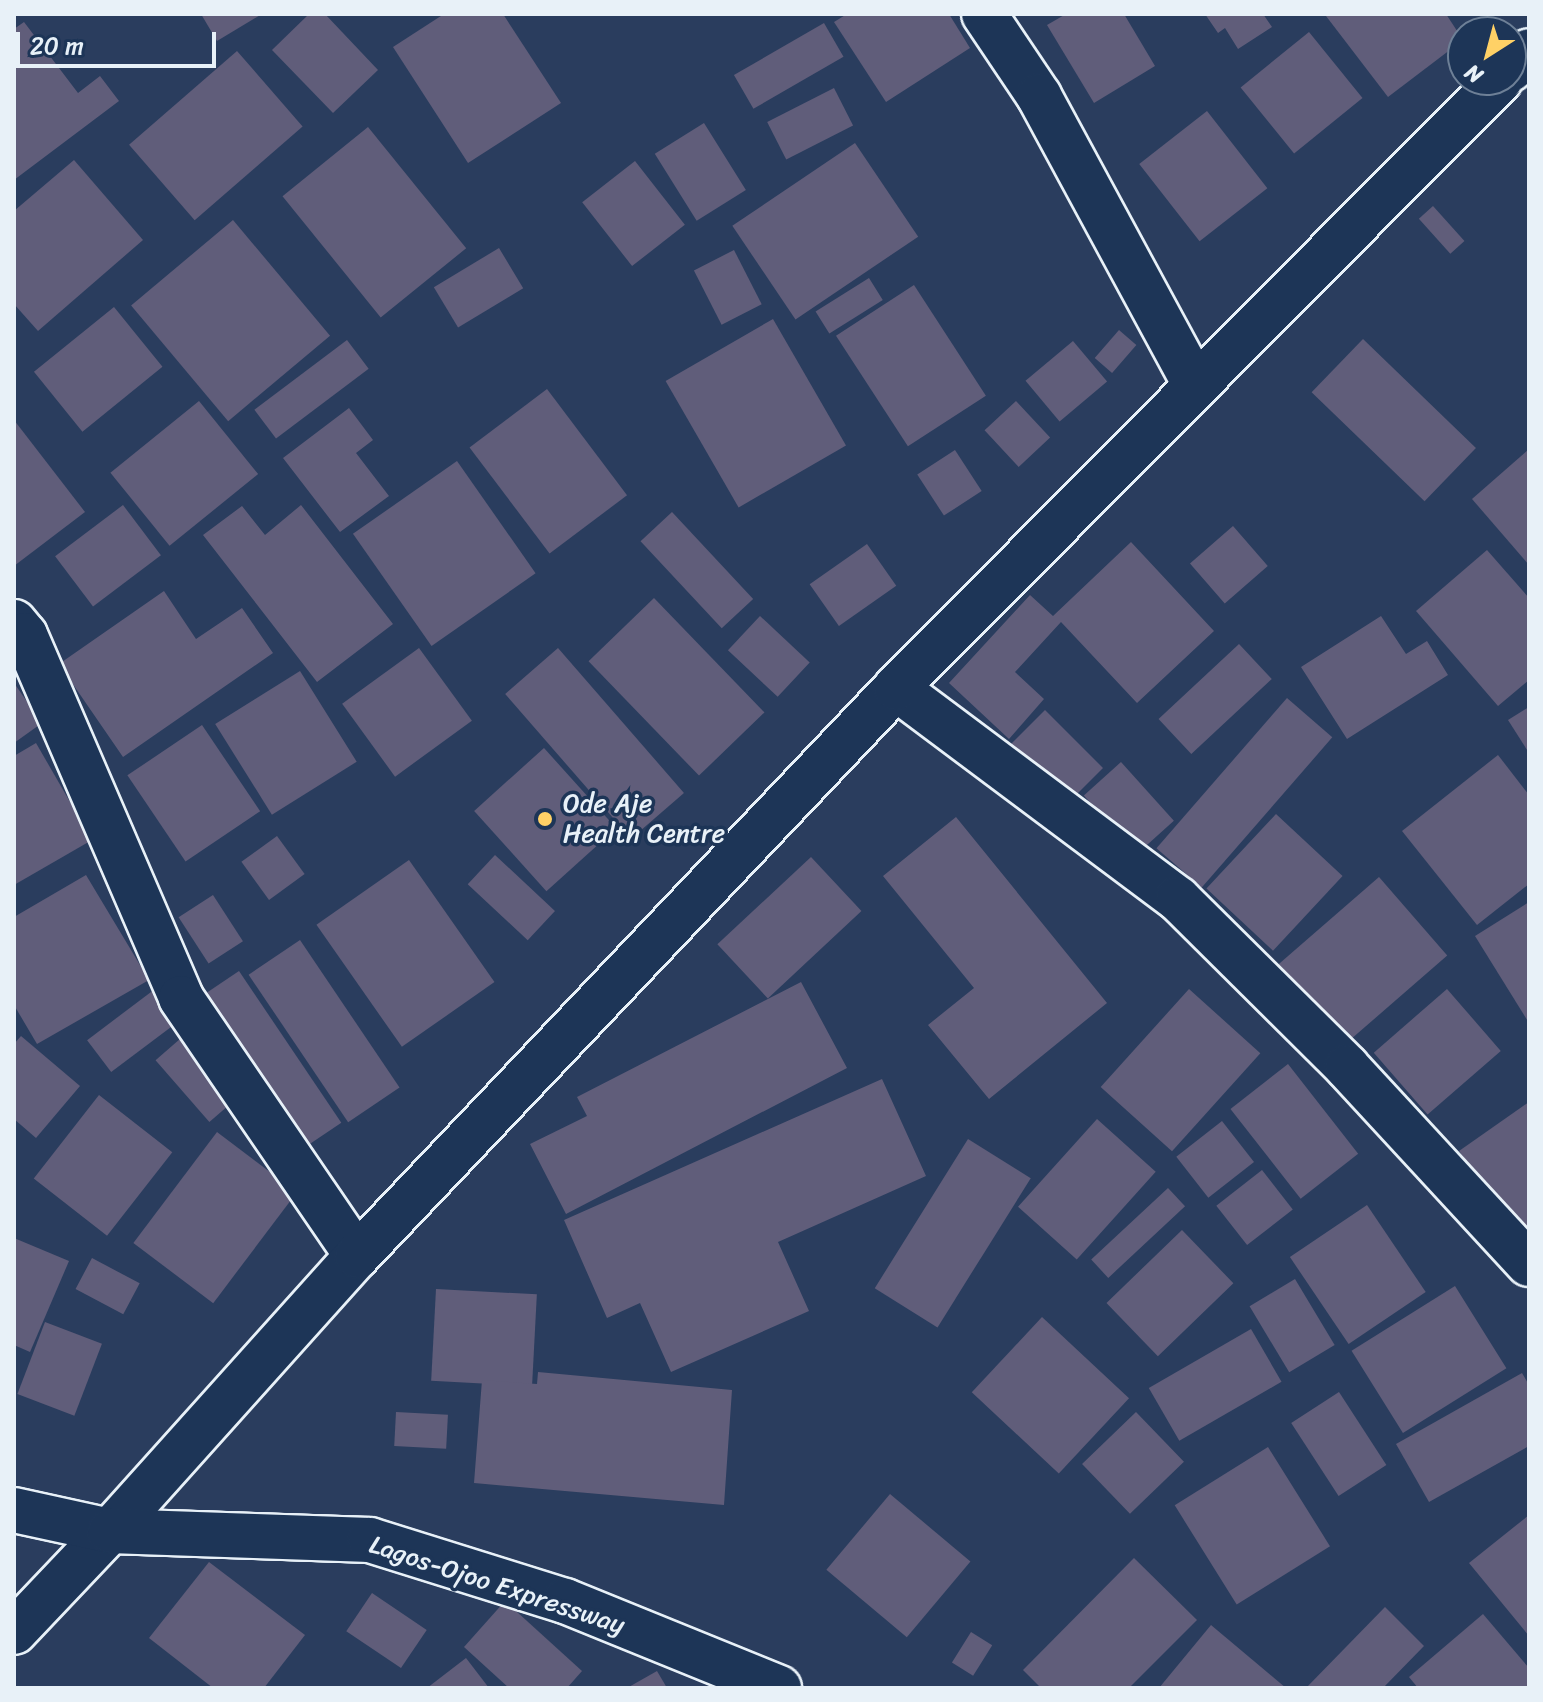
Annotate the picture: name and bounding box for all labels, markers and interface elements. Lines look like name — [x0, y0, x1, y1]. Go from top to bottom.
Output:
scale bar — [20, 16, 220, 66]
north arrow — [1447, 16, 1527, 96]
text: 20 m — [30, 25, 84, 67]
text: N — [1456, 54, 1491, 94]
place label: Ode Aje Health Centre — [563, 788, 726, 850]
marker: Ode Aje Health Centre — [534, 808, 556, 830]
street label: Lagos-Ojoo Expressway — [365, 1529, 629, 1641]

